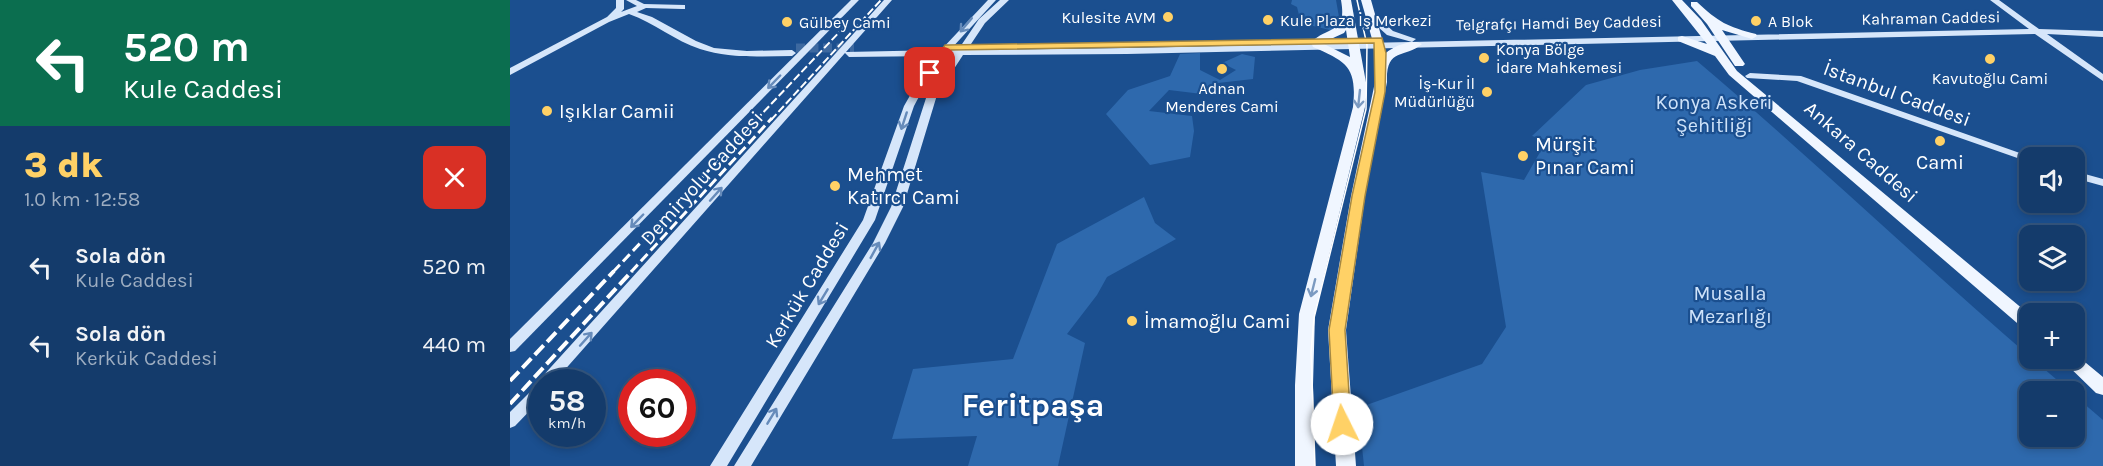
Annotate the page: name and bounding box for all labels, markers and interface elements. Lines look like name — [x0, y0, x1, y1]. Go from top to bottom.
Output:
street label: Kahraman Caddesi — [1861, 7, 2001, 29]
place label: Kulesite AVM — [1061, 8, 1156, 27]
marker: Kulesite AVM — [1161, 10, 1175, 24]
place label: Kule Plaza İş Merkezi — [1280, 11, 1432, 30]
street label: Telgrafçı Hamdi Bey Caddesi — [1456, 12, 1662, 34]
place label: A Blok — [1768, 12, 1813, 31]
place label: Gülbey Cami — [799, 13, 891, 32]
marker: Kule Plaza İş Merkezi — [1261, 13, 1275, 27]
marker: A Blok — [1749, 14, 1763, 28]
marker: Gülbey Cami — [780, 15, 794, 29]
one-way arrow — [960, 17, 973, 33]
text: 520 m — [123, 22, 250, 72]
icon: left — [24, 24, 102, 102]
place label: Konya Bölge İdare Mahkemesi — [1496, 40, 1622, 77]
pin — [904, 47, 955, 98]
marker: Konya Bölge İdare Mahkemesi — [1477, 51, 1491, 65]
marker: Kavutoğlu Cami — [1983, 52, 1997, 66]
icon: arrive — [913, 56, 946, 89]
street label: İstanbul Caddesi — [1820, 57, 1974, 131]
marker: Adnan Menderes Cami — [1215, 62, 1229, 76]
place label: Kavutoğlu Cami — [1932, 69, 2048, 88]
text: Kule Caddesi — [123, 73, 283, 105]
place label: İş-Kur İl Müdürlüğü — [1394, 74, 1475, 111]
one-way arrow — [767, 75, 781, 90]
place label: Adnan Menderes Cami — [1165, 79, 1279, 116]
marker: İş-Kur İl Müdürlüğü — [1480, 85, 1494, 99]
one-way arrow — [1354, 89, 1365, 109]
park label: Konya Askeri Şehitliği — [1656, 91, 1772, 137]
street label: Ankara Caddesi — [1800, 97, 1922, 207]
place label: Işıklar Camii — [559, 100, 675, 123]
marker: Işıklar Camii — [540, 104, 554, 118]
street label: Demiryolu Caddesi — [636, 106, 768, 250]
one-way arrow — [898, 111, 909, 130]
place label: Mürşit Pınar Cami — [1535, 133, 1635, 179]
marker: Cami — [1933, 134, 1947, 148]
text: 3 dk — [24, 144, 103, 186]
button: close — [423, 146, 486, 209]
map controls — [2019, 147, 2085, 447]
button: sound — [2019, 147, 2085, 213]
marker: Mürşit Pınar Cami — [1516, 149, 1530, 163]
place label: Cami — [1916, 151, 1964, 174]
place label: Mehmet Katırcı Cami — [847, 163, 960, 209]
marker: Mehmet Katırcı Cami — [828, 179, 842, 193]
one-way arrow — [709, 187, 723, 202]
text: 1.0 km · 12:58 — [24, 188, 140, 211]
one-way arrow — [629, 213, 644, 228]
street label: Kerkük Caddesi — [760, 218, 854, 352]
button: layers — [2019, 225, 2085, 291]
one-way arrow — [869, 242, 881, 259]
text: Sola dön — [75, 243, 166, 269]
icon: left — [24, 251, 57, 284]
text: 520 m — [422, 254, 486, 280]
text: Kule Caddesi — [75, 269, 194, 292]
one-way arrow — [1307, 279, 1319, 298]
park label: Musalla Mezarlığı — [1688, 282, 1772, 328]
one-way arrow — [817, 288, 829, 305]
button: + — [2019, 303, 2085, 369]
place label: İmamoğlu Cami — [1144, 310, 1291, 333]
marker: İmamoğlu Cami — [1125, 314, 1139, 328]
text: Sola dön — [75, 321, 166, 347]
icon: left — [24, 329, 57, 362]
text: 440 m — [423, 332, 486, 358]
one-way arrow — [579, 332, 593, 347]
text: Kerkük Caddesi — [75, 347, 218, 370]
speed limit sign: 60 — [618, 369, 696, 447]
button: − — [2019, 381, 2085, 447]
text: 58 — [549, 383, 585, 419]
district label: Feritpaşa — [962, 387, 1104, 424]
position arrow — [1310, 392, 1374, 456]
one-way arrow — [767, 408, 779, 425]
text: km/h — [548, 414, 586, 432]

